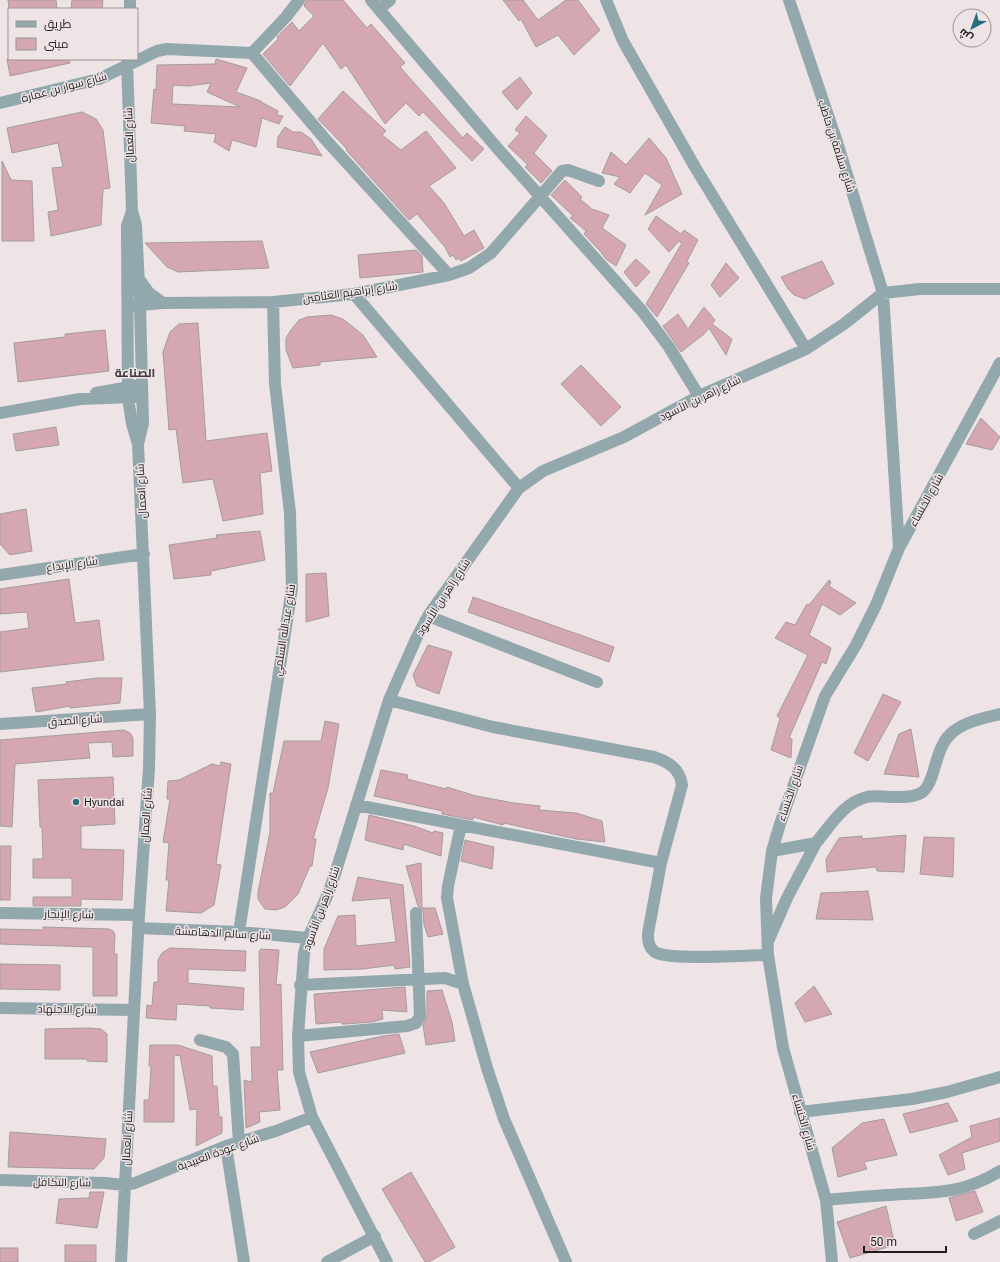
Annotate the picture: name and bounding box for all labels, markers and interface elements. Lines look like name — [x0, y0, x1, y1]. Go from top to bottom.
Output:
legend — [8, 8, 138, 60]
north arrow — [952, 8, 992, 48]
text: طريق — [44, 17, 72, 31]
text: ش — [956, 26, 975, 45]
text: مبنى — [44, 37, 69, 51]
street label: شارع سوار بن عمارة — [20, 70, 109, 106]
street label: شارع سلامة بن حاطب — [814, 98, 858, 194]
street label: شارع العمال — [122, 107, 138, 163]
street label: شارع إبراهيم العثامين — [302, 279, 398, 307]
district label: الصناعة — [115, 366, 155, 380]
street label: شارع زاهر بن الأسود — [657, 373, 743, 425]
street label: شارع العمال — [134, 463, 150, 519]
street label: شارع الخنساء — [907, 471, 947, 529]
street label: شارع الإبداع — [45, 554, 99, 576]
street label: شارع زاهر بن الأسود — [414, 556, 474, 639]
street label: شارع عبدالله السلمي — [269, 583, 300, 677]
street label: شارع الصدق — [47, 712, 103, 730]
street label: شارع الخنساء — [775, 763, 807, 823]
street label: شارع العمال — [138, 787, 156, 843]
place label: Hyundai — [84, 796, 124, 809]
marker: Hyundai — [71, 797, 81, 807]
street label: شارع زاهر بن الأسود — [300, 864, 344, 952]
street label: شارع الإنجاز — [43, 908, 94, 922]
street label: شارع سالم الدهامشة — [175, 924, 271, 944]
street label: شارع الاجتهاد — [37, 1002, 97, 1018]
street label: شارع الخنساء — [788, 1092, 818, 1152]
street label: شارع العمال — [120, 1110, 136, 1166]
street label: شارع عودة العبيدية — [176, 1132, 261, 1174]
street label: شارع التكافل — [33, 1175, 91, 1191]
scale bar — [864, 1228, 946, 1254]
text: 50 m — [870, 1235, 897, 1249]

